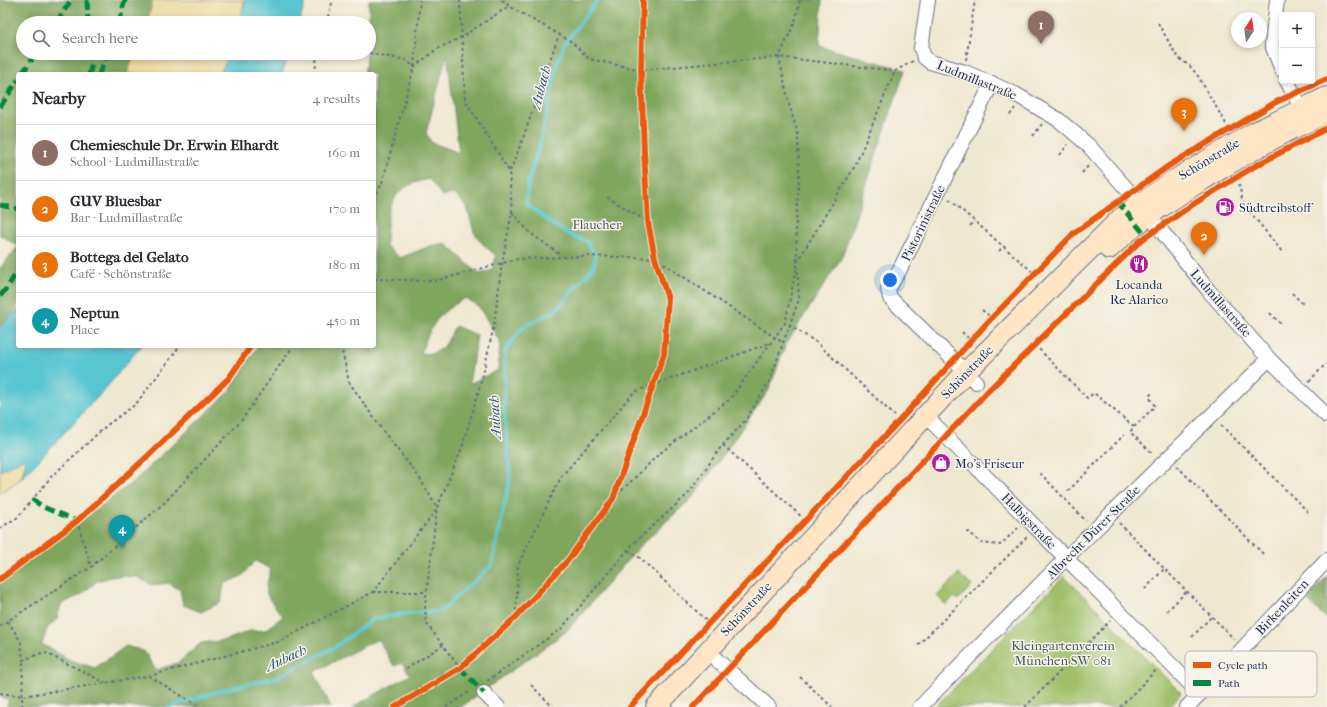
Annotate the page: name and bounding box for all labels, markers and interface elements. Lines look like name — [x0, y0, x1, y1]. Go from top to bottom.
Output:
pin: 1 — [1028, 11, 1054, 44]
north arrow — [1231, 12, 1267, 48]
map controls — [1279, 12, 1315, 84]
button: + — [1279, 12, 1315, 48]
search box — [16, 16, 376, 60]
icon: search — [30, 27, 52, 49]
text: Search here — [62, 29, 138, 47]
button: − — [1279, 48, 1315, 84]
street label: Ludmillastraße — [935, 57, 1020, 103]
water label: Aubach — [527, 64, 555, 112]
text: Nearby — [32, 88, 86, 108]
text: 4 results — [313, 91, 360, 106]
pin: 3 — [1171, 98, 1197, 131]
street label: Schönstraße — [1176, 135, 1243, 183]
text: Chemieschule Dr. Erwin Elhardt — [70, 136, 279, 154]
text: 1 — [43, 145, 47, 160]
text: 160 m — [328, 145, 360, 160]
text: School · Ludmillastraße — [70, 154, 199, 169]
street label: Pistorinistraße — [898, 182, 948, 264]
text: GUV Bluesbar — [70, 192, 161, 210]
fuel station icon: Südtreibstoff — [1214, 196, 1236, 218]
place label: Südtreibstoff — [1239, 200, 1314, 215]
text: 2 — [42, 201, 48, 216]
text: 170 m — [328, 201, 360, 216]
text: Bar · Ludmillastraße — [70, 210, 183, 225]
park label: Flaucher — [573, 217, 622, 232]
pin: 2 — [1191, 222, 1217, 255]
text: Bottega del Gelato — [70, 248, 189, 266]
restaurant icon: Locanda Re Alarico — [1128, 253, 1150, 275]
text: 3 — [42, 257, 48, 272]
text: 180 m — [328, 257, 360, 272]
text: Café · Schönstraße — [70, 266, 172, 281]
street label: Ludmillastraße — [1188, 266, 1255, 340]
your location — [880, 270, 900, 290]
place label: Locanda Re Alarico — [1110, 277, 1168, 307]
text: Neptun — [70, 304, 119, 322]
text: 4 — [41, 313, 49, 328]
text: 450 m — [326, 313, 360, 328]
text: Place — [70, 322, 100, 337]
street label: Schönstraße — [938, 342, 996, 402]
water label: Aubach — [485, 395, 505, 441]
shop icon: Mo's Friseur — [930, 452, 952, 474]
place label: Mo's Friseur — [955, 456, 1024, 471]
street label: Albrecht-Dürer-Straße — [1042, 482, 1143, 583]
street label: Halbigstraße — [999, 490, 1060, 552]
pin: 4 — [109, 515, 135, 548]
street label: Birkenleiten — [1252, 576, 1312, 638]
street label: Schönstraße — [717, 579, 775, 639]
park label: Kleingartenverein München SW 081 — [1011, 638, 1115, 668]
water label: Aubach — [261, 641, 309, 676]
legend — [1185, 651, 1317, 697]
text: Cycle path — [1218, 659, 1269, 672]
text: Path — [1218, 677, 1241, 690]

